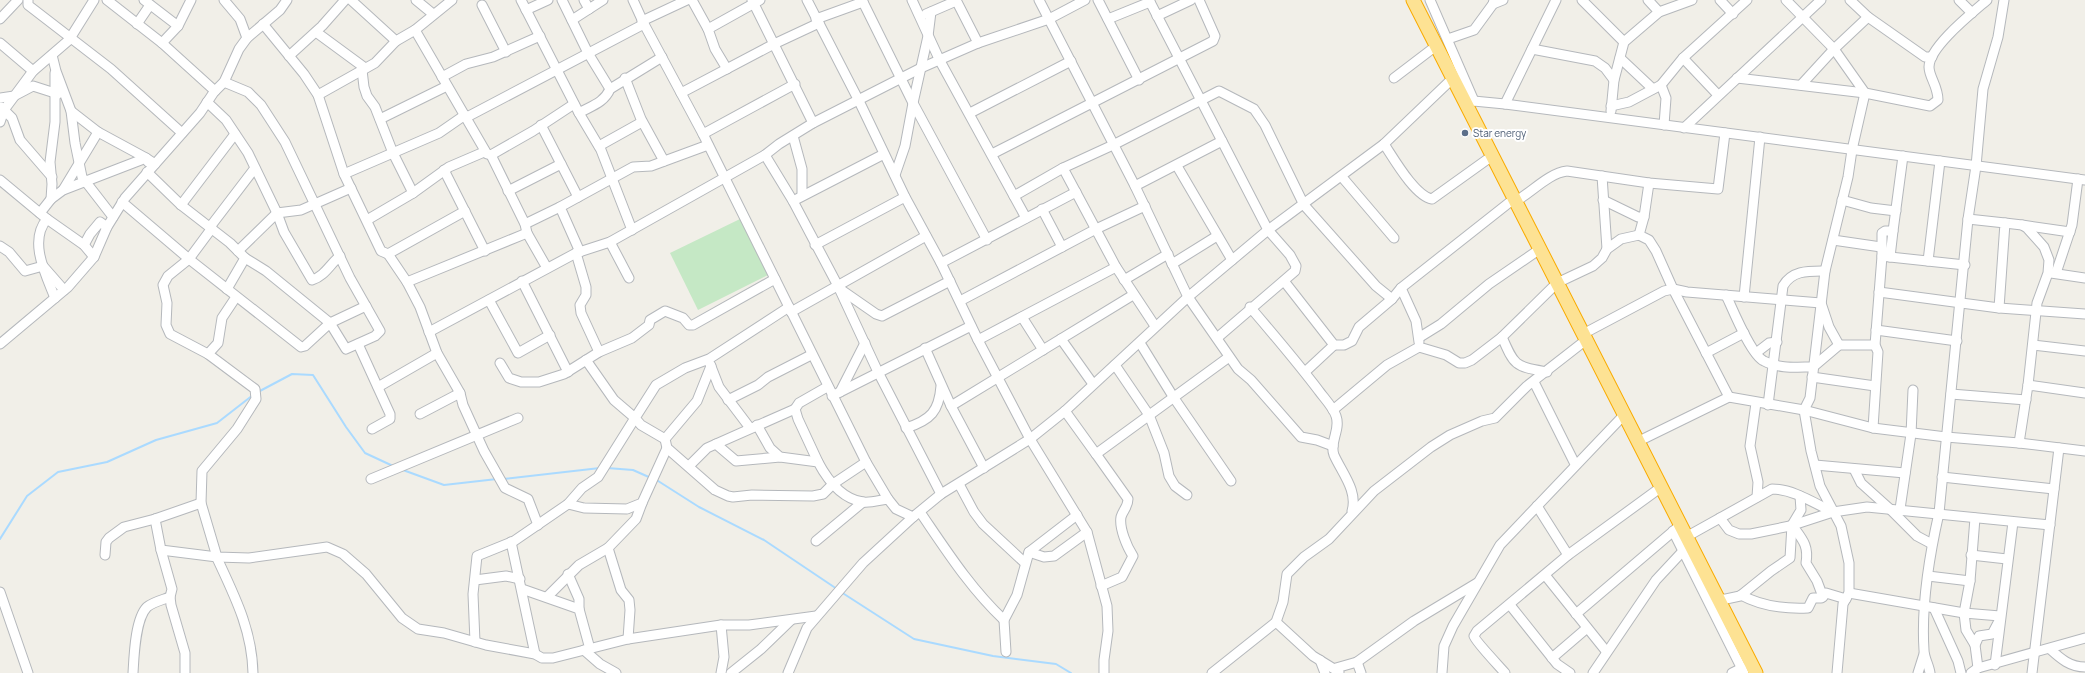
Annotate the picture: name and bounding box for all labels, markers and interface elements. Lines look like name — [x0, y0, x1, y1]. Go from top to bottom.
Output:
place label: Star energy — [1473, 126, 1527, 140]
marker: Star energy — [1460, 128, 1470, 138]

